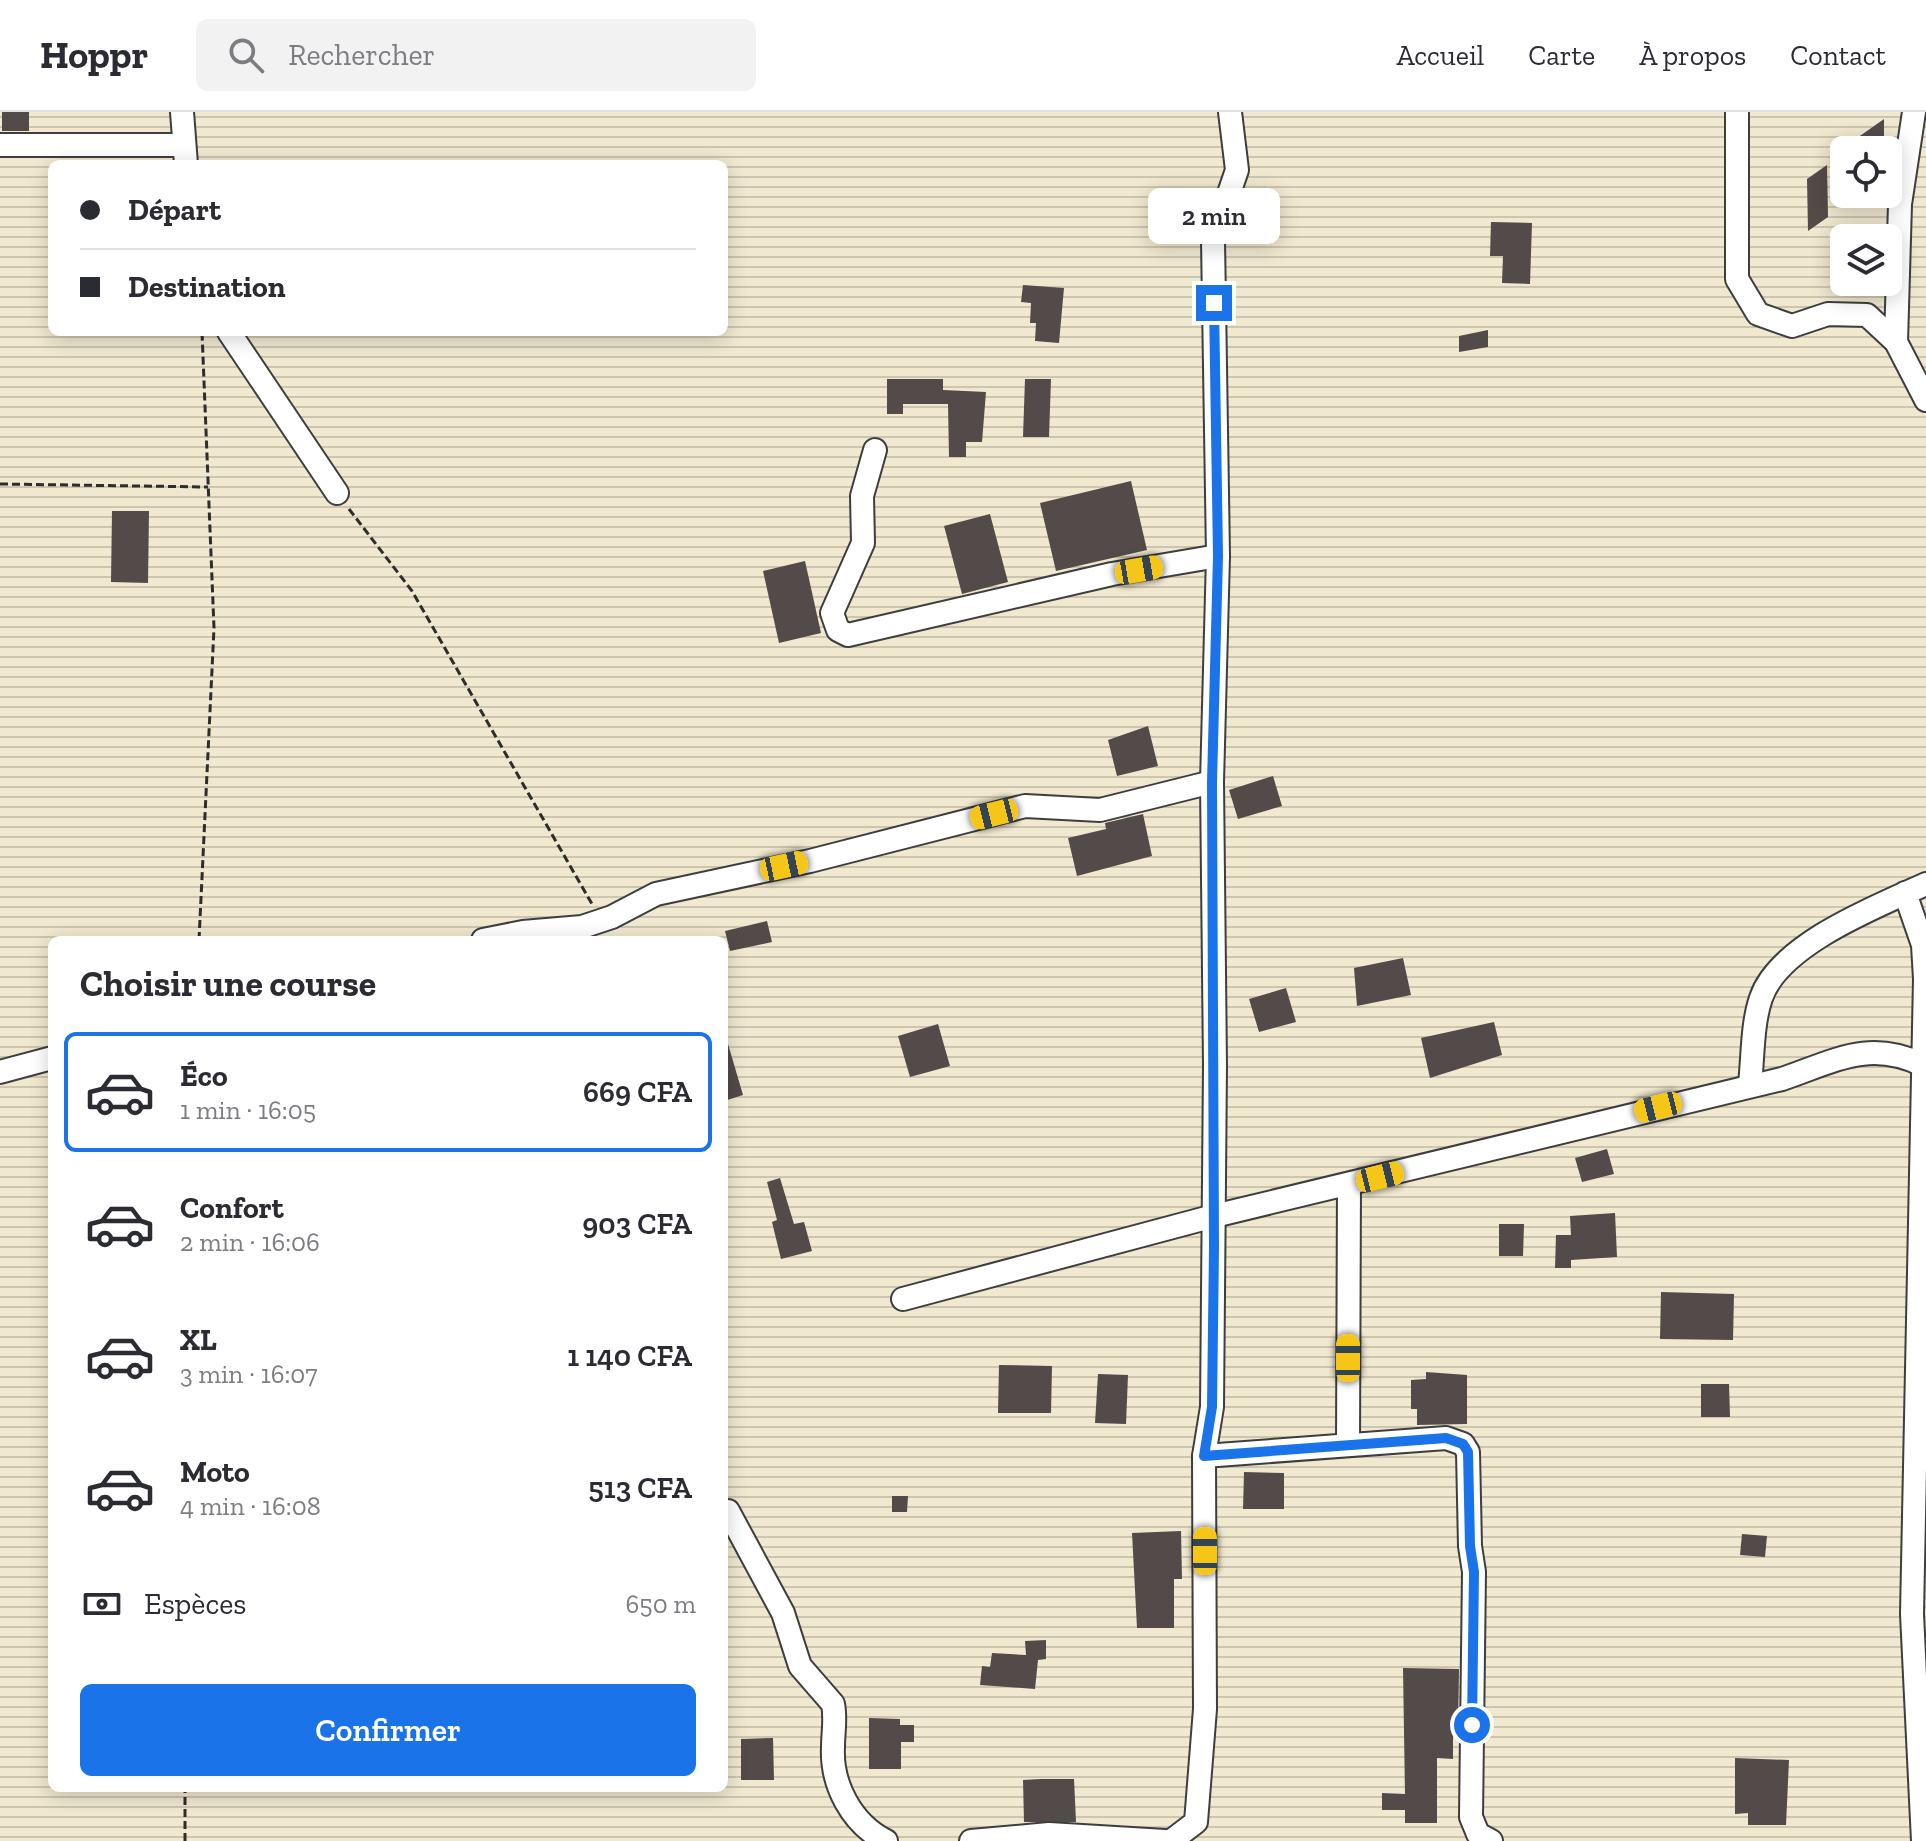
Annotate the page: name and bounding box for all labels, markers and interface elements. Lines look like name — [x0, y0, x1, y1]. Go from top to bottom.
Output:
search box — [196, 19, 756, 91]
text: Hoppr — [40, 32, 148, 78]
icon: search — [224, 33, 268, 77]
text: Rechercher — [288, 37, 435, 73]
text: Accueil — [1396, 39, 1484, 72]
text: Carte — [1528, 39, 1595, 72]
text: À propos — [1639, 39, 1746, 72]
text: Contact — [1790, 39, 1886, 72]
map controls — [1830, 136, 1902, 296]
button: locate — [1830, 136, 1902, 208]
callout: 2 min — [1148, 187, 1280, 243]
text: Départ — [128, 192, 221, 228]
text: 2 min — [1182, 200, 1246, 232]
button: layers — [1830, 224, 1902, 296]
text: Destination — [128, 269, 285, 305]
route end — [1196, 285, 1232, 321]
car — [1113, 554, 1165, 586]
car — [968, 797, 1020, 831]
car — [758, 849, 810, 883]
text: Choisir une course — [80, 962, 376, 1005]
icon: car — [84, 1056, 156, 1128]
text: Éco — [180, 1058, 228, 1094]
text: 669 CFA — [583, 1074, 692, 1110]
car — [1632, 1090, 1684, 1124]
text: 1 min · 16:05 — [180, 1094, 316, 1126]
car — [1354, 1160, 1406, 1194]
icon: car — [84, 1188, 156, 1260]
text: Confort — [180, 1190, 284, 1226]
text: 903 CFA — [582, 1206, 692, 1242]
text: 2 min · 16:06 — [180, 1226, 320, 1258]
icon: car — [84, 1320, 156, 1392]
text: XL — [180, 1322, 217, 1358]
car — [1336, 1334, 1360, 1382]
text: 1 140 CFA — [567, 1338, 692, 1374]
text: 3 min · 16:07 — [180, 1358, 318, 1390]
icon: car — [84, 1452, 156, 1524]
text: Moto — [180, 1454, 250, 1490]
text: 513 CFA — [588, 1470, 692, 1506]
text: 4 min · 16:08 — [180, 1490, 321, 1522]
car — [1193, 1527, 1217, 1575]
icon: cash — [80, 1582, 124, 1626]
text: Espèces — [144, 1586, 246, 1622]
text: 650 m — [626, 1588, 696, 1620]
button: Confirmer — [80, 1684, 696, 1776]
route start — [1454, 1707, 1490, 1743]

